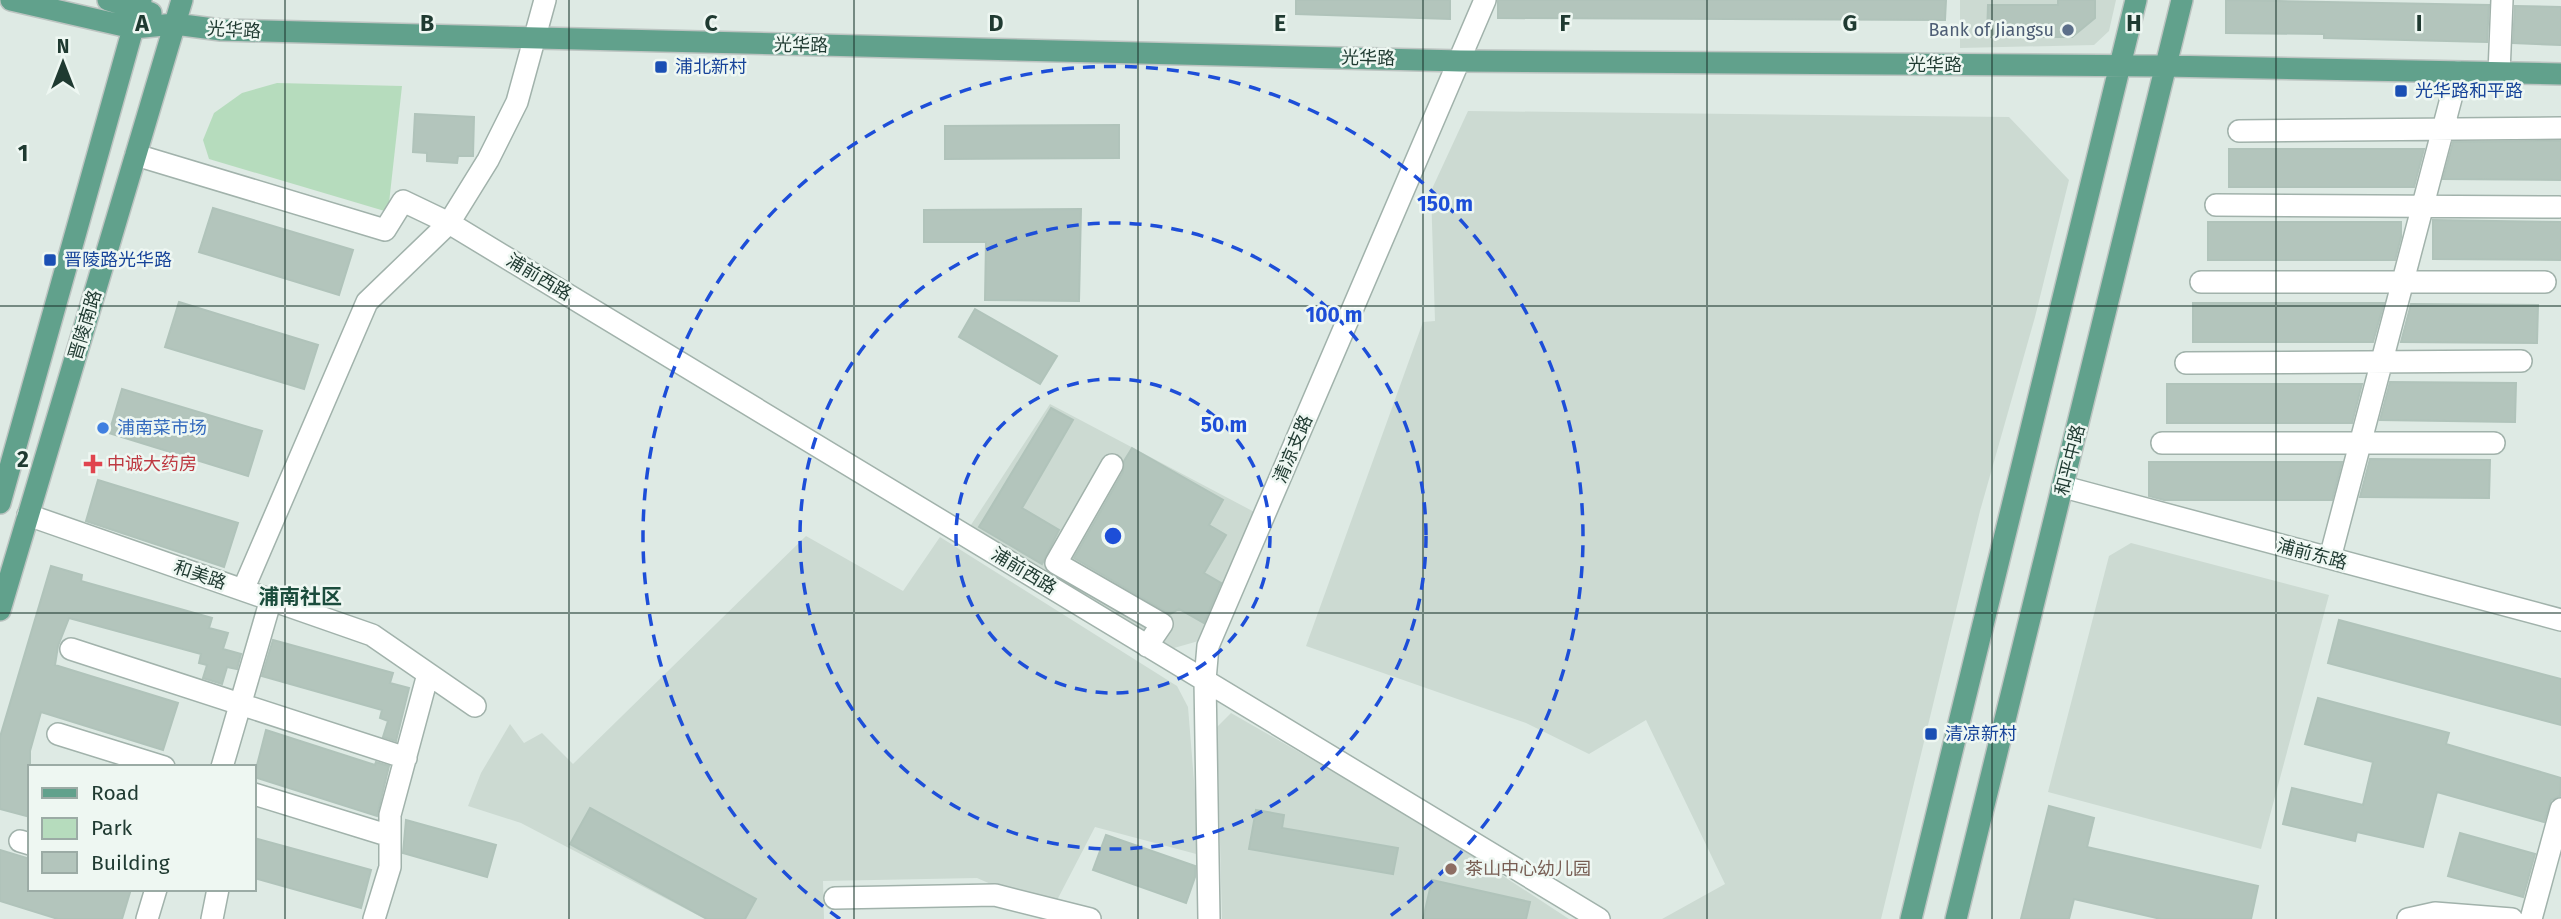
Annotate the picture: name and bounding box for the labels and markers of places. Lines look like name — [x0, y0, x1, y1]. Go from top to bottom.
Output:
place label: Bank of Jiangsu — [1928, 19, 2054, 41]
marker: Bank of Jiangsu — [2060, 22, 2076, 38]
place label: 浦北新村 — [675, 56, 747, 78]
marker: 浦北新村 — [653, 59, 669, 75]
place label: 光华路和平路 — [2415, 80, 2523, 102]
marker: 光华路和平路 — [2393, 83, 2409, 99]
place label: 晋陵路光华路 — [64, 249, 172, 271]
marker: 晋陵路光华路 — [42, 252, 58, 268]
place label: 浦南菜市场 — [117, 417, 207, 439]
marker: 浦南菜市场 — [95, 420, 111, 436]
place label: 中诚大药房 — [107, 453, 197, 475]
marker: 中诚大药房 — [85, 456, 101, 472]
centre of rings — [1101, 524, 1125, 548]
place label: 清凉新村 — [1945, 723, 2017, 745]
marker: 清凉新村 — [1923, 726, 1939, 742]
place label: 茶山中心幼儿园 — [1465, 858, 1591, 880]
marker: 茶山中心幼儿园 — [1443, 861, 1459, 877]

